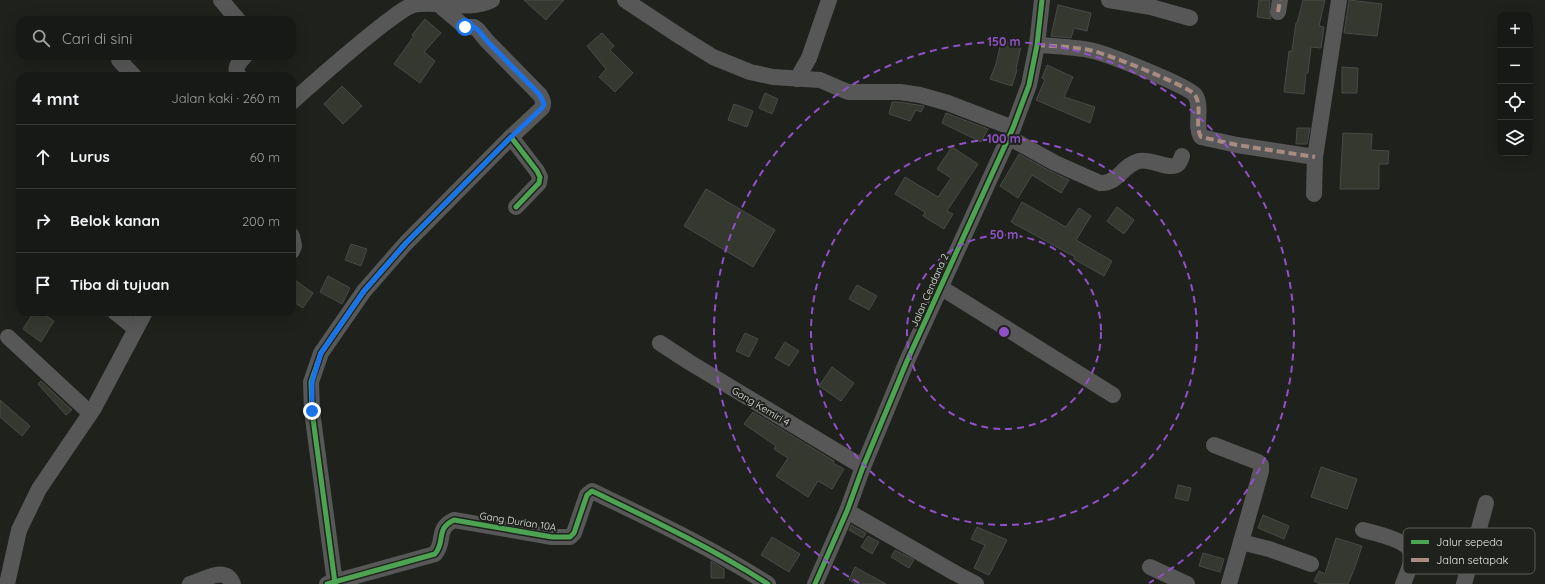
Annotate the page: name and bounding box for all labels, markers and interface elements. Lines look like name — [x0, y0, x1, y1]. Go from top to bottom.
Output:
map controls — [1497, 12, 1533, 156]
button: + — [1497, 12, 1533, 48]
search box — [16, 16, 296, 60]
route start — [456, 18, 474, 36]
icon: search — [30, 27, 52, 49]
text: Cari di sini — [62, 29, 133, 48]
text: 150 m — [987, 34, 1021, 49]
button: − — [1497, 48, 1533, 84]
button: locate — [1497, 84, 1533, 120]
text: 4 mnt — [32, 88, 80, 109]
text: Jalan kaki · 260 m — [171, 90, 280, 106]
button: layers — [1497, 120, 1533, 156]
text: 100 m — [987, 131, 1021, 146]
icon: ahead — [32, 146, 54, 168]
text: Lurus — [70, 147, 110, 166]
text: 60 m — [250, 149, 280, 165]
icon: right — [32, 210, 54, 232]
text: Belok kanan — [70, 211, 160, 230]
text: 200 m — [242, 213, 280, 229]
text: 50 m — [990, 227, 1018, 242]
street label: Jalan Cendana 2 — [907, 251, 952, 329]
icon: arrive — [32, 274, 54, 296]
text: Tiba di tujuan — [70, 275, 169, 294]
centre of rings — [997, 325, 1011, 339]
street label: Gang Kemiri 4 — [729, 384, 792, 429]
route end — [303, 402, 321, 420]
street label: Gang Durian 10A — [479, 509, 558, 534]
legend — [1403, 528, 1535, 574]
text: Jalur sepeda — [1436, 535, 1503, 549]
text: Jalan setapak — [1436, 553, 1509, 567]

